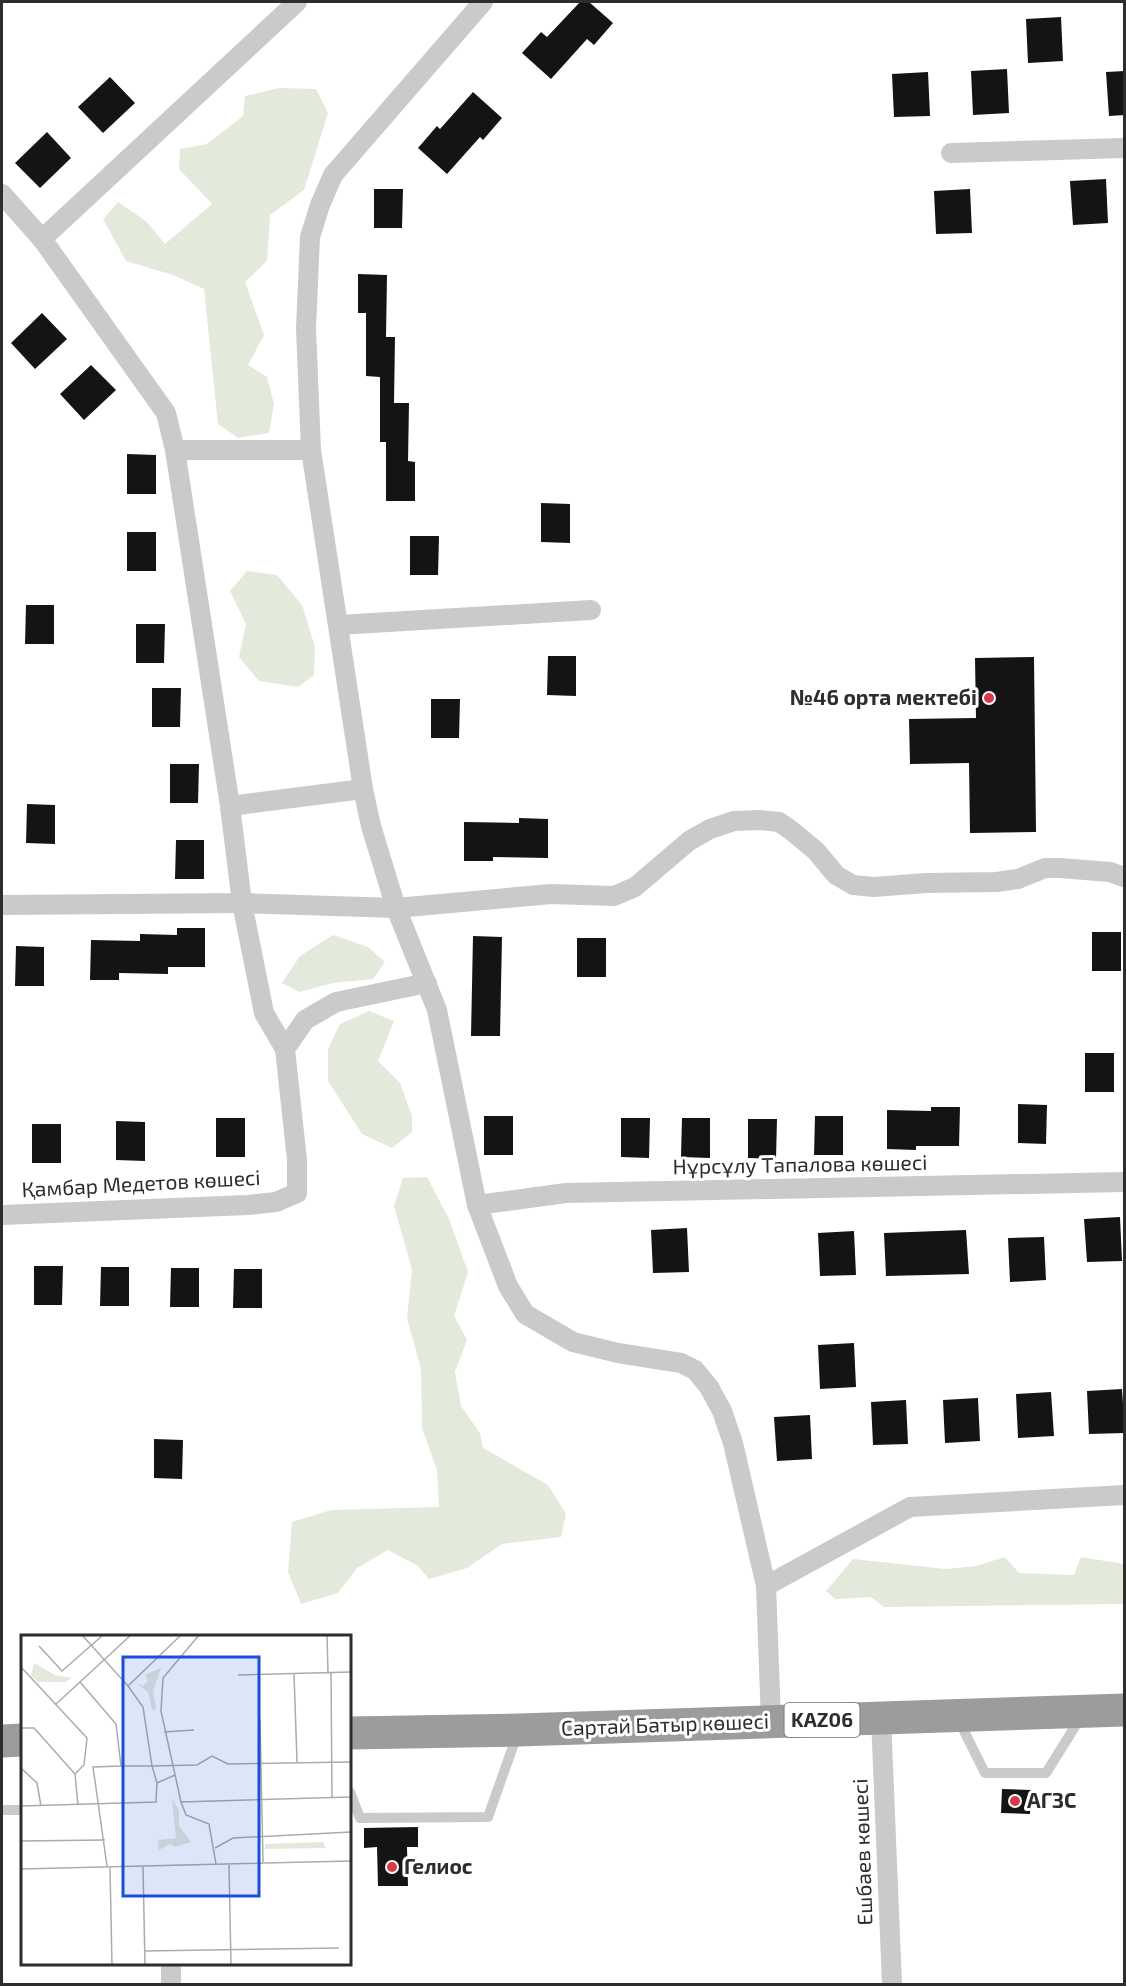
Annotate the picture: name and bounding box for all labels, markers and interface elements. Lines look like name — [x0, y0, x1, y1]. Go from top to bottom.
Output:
place label: №46 орта мектебі — [790, 684, 977, 709]
marker: №46 орта мектебі — [982, 691, 996, 705]
street label: Нұрсұлу Тапалова көшесі — [672, 1149, 928, 1179]
street label: Қамбар Медетов көшесі — [21, 1164, 261, 1201]
inset map — [21, 1635, 351, 1965]
road number: KАZ06 — [784, 1703, 860, 1737]
street label: Сартай Батыр көшесі — [560, 1707, 769, 1740]
street label: Ешбаев көшесі — [846, 1778, 877, 1926]
place label: АГЗС — [1027, 1787, 1076, 1812]
marker: АГЗС — [1008, 1794, 1022, 1808]
place label: Гелиос — [404, 1853, 473, 1878]
marker: Гелиос — [385, 1860, 399, 1874]

